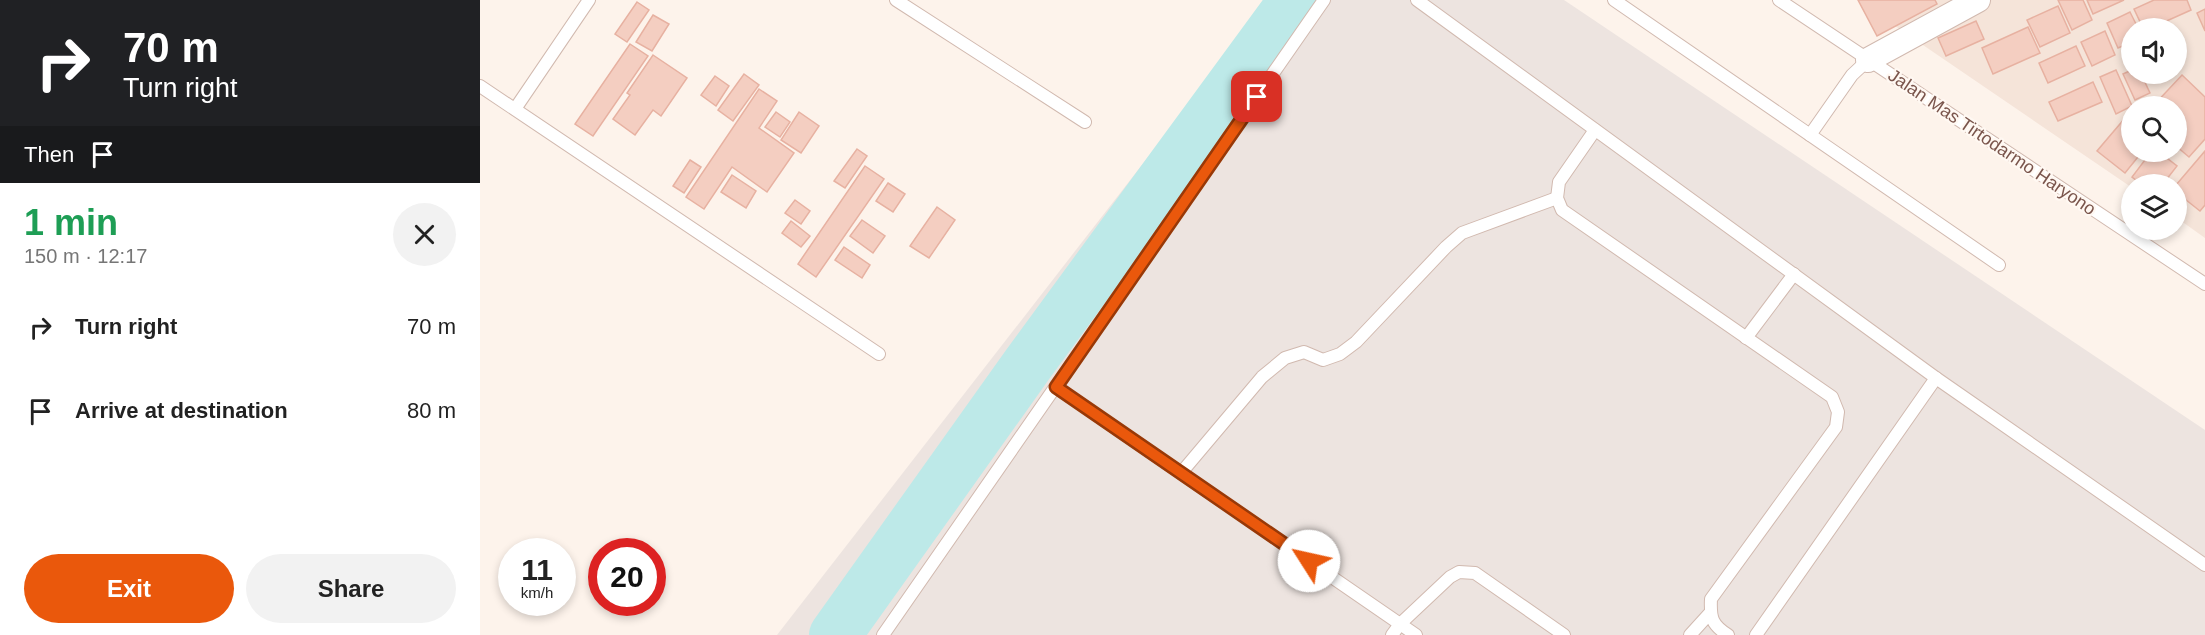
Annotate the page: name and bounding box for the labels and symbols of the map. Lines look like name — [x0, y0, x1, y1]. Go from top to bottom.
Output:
street label: Jalan Mas Tirtodarmo Haryono — [1884, 65, 2100, 219]
pin — [1231, 71, 1282, 122]
position arrow — [1277, 529, 1341, 593]
speed limit sign: 20 — [588, 538, 666, 616]

